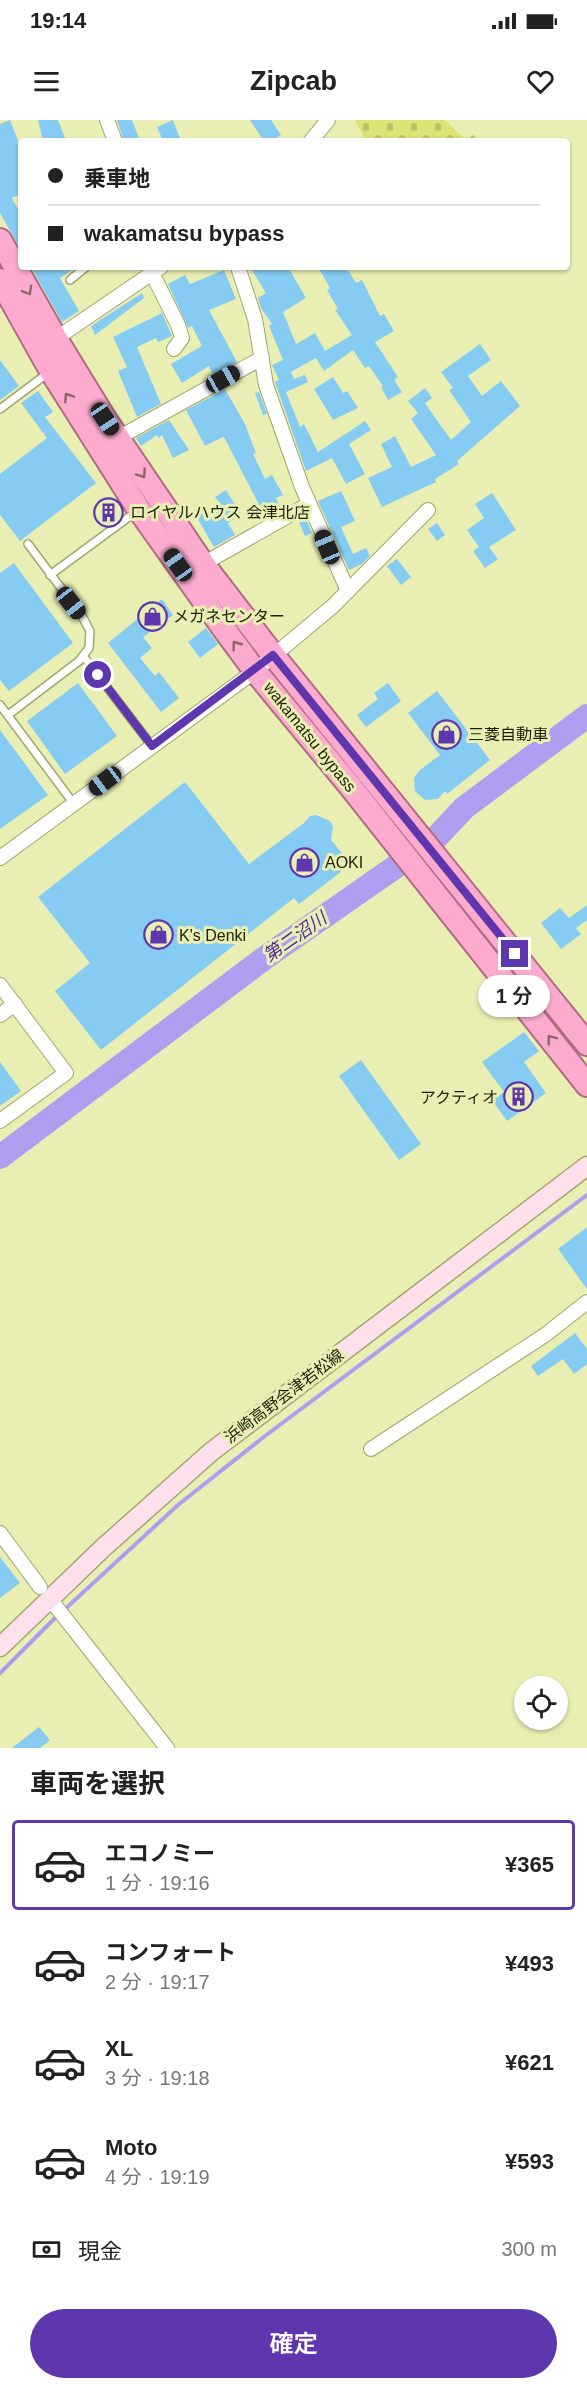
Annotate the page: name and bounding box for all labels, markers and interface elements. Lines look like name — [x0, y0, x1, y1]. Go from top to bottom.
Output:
text: 19:14 — [30, 8, 86, 33]
icon: menu — [30, 65, 63, 98]
icon: heart — [524, 65, 557, 98]
text: Zipcab — [250, 66, 337, 96]
text: 乗車地 — [84, 166, 150, 191]
text: wakamatsu bypass — [84, 221, 285, 246]
one-way arrow — [21, 285, 33, 295]
car — [203, 362, 243, 396]
one-way arrow — [63, 393, 75, 403]
car — [87, 399, 123, 439]
one-way arrow — [135, 468, 146, 479]
building icon: ロイヤルハウス 会津北店 — [93, 496, 125, 528]
place label: ロイヤルハウス 会津北店 — [130, 504, 310, 521]
car — [312, 527, 342, 567]
car — [160, 545, 196, 585]
car — [53, 583, 89, 623]
shop icon: メガネセンター — [136, 600, 168, 632]
place label: メガネセンター — [173, 608, 285, 625]
one-way arrow — [232, 641, 243, 652]
route start — [84, 661, 111, 688]
street label: wakamatsu bypass — [260, 678, 359, 795]
shop icon: 三菱自動車 — [431, 718, 463, 750]
place label: 三菱自動車 — [468, 726, 548, 743]
car — [85, 763, 125, 799]
shop icon: AOKI — [288, 846, 320, 878]
place label: AOKI — [325, 854, 363, 871]
water label: 第二沼川 — [260, 907, 332, 966]
shop icon: K's Denki — [142, 919, 174, 951]
place label: K's Denki — [179, 927, 246, 944]
route end — [501, 940, 528, 967]
callout: 1 分 — [479, 975, 551, 1017]
text: 1 分 — [496, 985, 532, 1007]
one-way arrow — [547, 1035, 558, 1046]
building icon: アクティオ — [503, 1081, 535, 1113]
place label: アクティオ — [420, 1089, 498, 1106]
street label: 浜崎高野会津若松線 — [221, 1346, 347, 1446]
map controls — [514, 1676, 568, 1730]
button: locate — [514, 1676, 568, 1730]
text: 車両を選択 — [30, 1769, 165, 1799]
icon: car — [33, 1838, 87, 1892]
text: エコノミー — [105, 1841, 215, 1866]
text: ¥365 — [505, 1852, 554, 1877]
text: 1 分 · 19:16 — [105, 1872, 210, 1894]
icon: car — [33, 1937, 87, 1991]
text: コンフォート — [105, 1940, 236, 1965]
text: ¥493 — [505, 1951, 554, 1976]
text: 2 分 · 19:17 — [105, 1971, 210, 1993]
icon: car — [33, 2036, 87, 2090]
text: XL — [105, 2036, 133, 2061]
text: ¥621 — [505, 2050, 554, 2075]
text: 3 分 · 19:18 — [105, 2067, 210, 2089]
icon: car — [33, 2135, 87, 2189]
text: Moto — [105, 2135, 158, 2160]
text: ¥593 — [505, 2149, 554, 2174]
text: 4 分 · 19:19 — [105, 2166, 210, 2188]
icon: cash — [30, 2233, 63, 2266]
text: 300 m — [501, 2238, 557, 2260]
text: 現金 — [78, 2239, 122, 2264]
button: 確定 — [30, 2309, 557, 2378]

